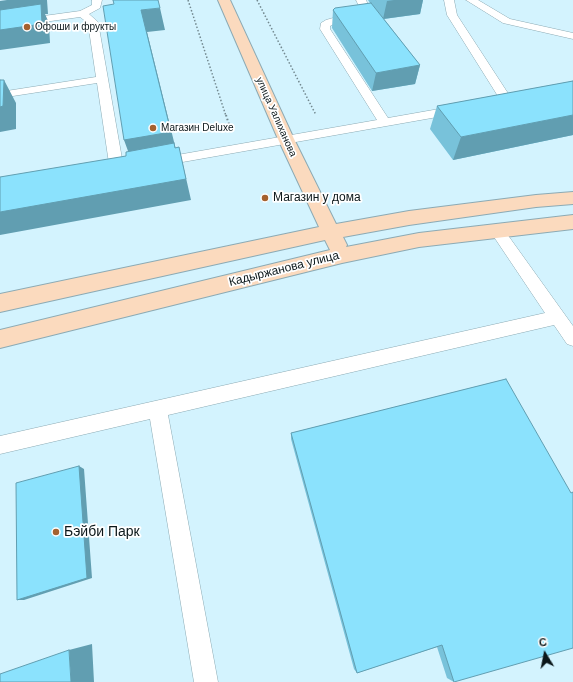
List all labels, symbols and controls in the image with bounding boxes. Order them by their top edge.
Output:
place label: Офоши и фрукты [35,21,116,33]
marker: Офоши и фрукты [22,22,32,32]
street label: улица Уалиханова [253,75,299,159]
place label: Магазин Deluxe [161,122,233,134]
marker: Магазин Deluxe [148,123,158,133]
place label: Магазин у дома [273,191,361,205]
marker: Магазин у дома [260,193,270,203]
street label: Кадыржанова улица [227,248,341,290]
place label: Бэйби Парк [64,524,140,540]
marker: Бэйби Парк [51,527,61,537]
north arrow [525,634,565,674]
text: С [538,636,548,649]

